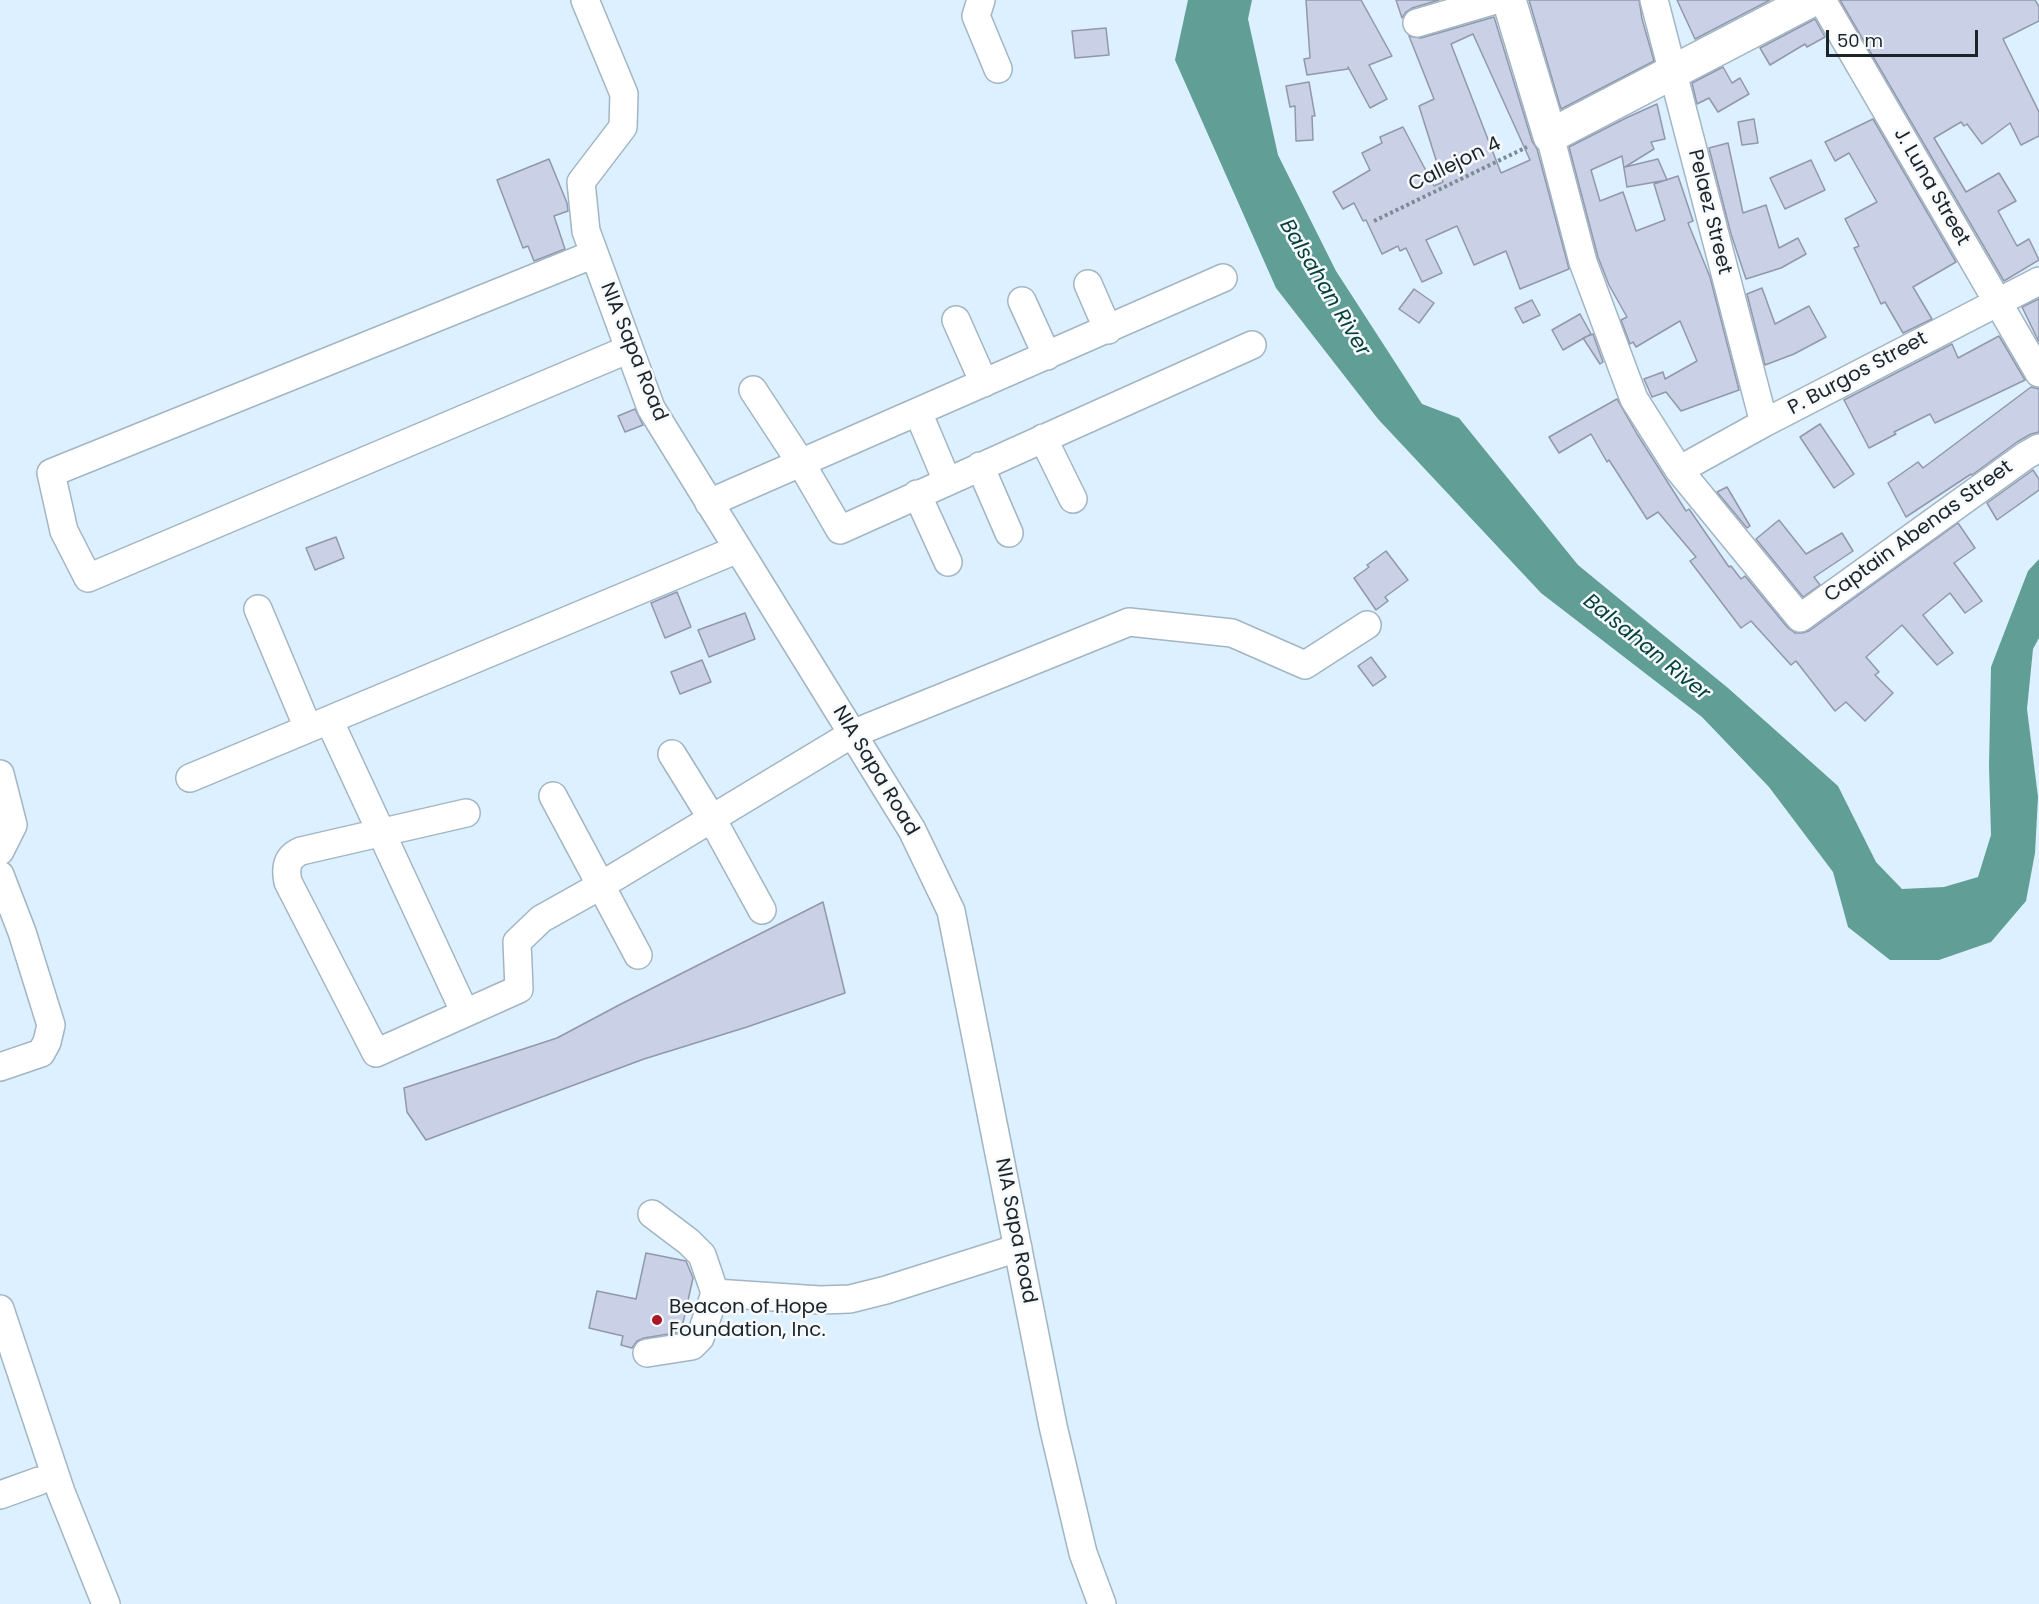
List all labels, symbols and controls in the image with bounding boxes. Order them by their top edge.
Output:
scale bar [1829,18,1980,56]
text: 50 m [1837,28,1883,53]
street label: J. Luna Street [1888,124,1974,250]
street label: Callejon 4 [1405,132,1505,198]
street label: Pelaez Street [1682,147,1736,277]
water label: Balsahan River [1273,215,1375,361]
street label: NIA Sapa Road [594,279,672,425]
street label: P. Burgos Street [1784,327,1932,421]
street label: Captain Abenas Street [1820,456,2018,608]
water label: Balsahan River [1578,589,1714,707]
street label: NIA Sapa Road [827,702,923,840]
street label: NIA Sapa Road [989,1156,1041,1306]
place label: Beacon of Hope Foundation, Inc. [669,1296,828,1343]
marker: Beacon of Hope Foundation, Inc. [650,1313,664,1327]

